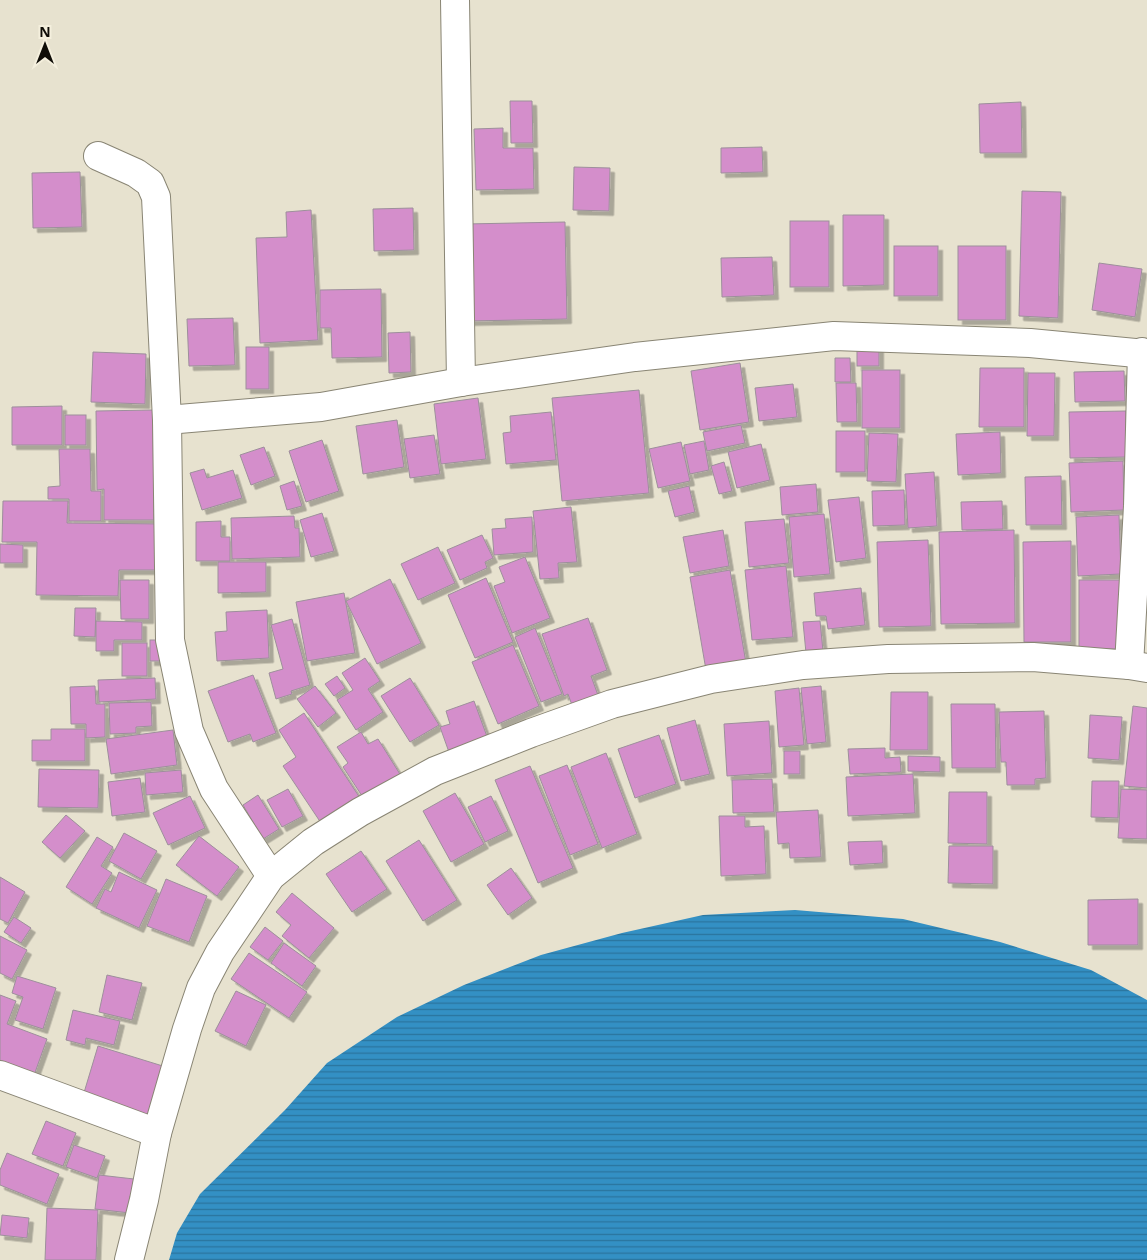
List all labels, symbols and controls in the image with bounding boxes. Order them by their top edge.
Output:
north arrow [20,20,70,70]
text: N [39,22,51,41]

